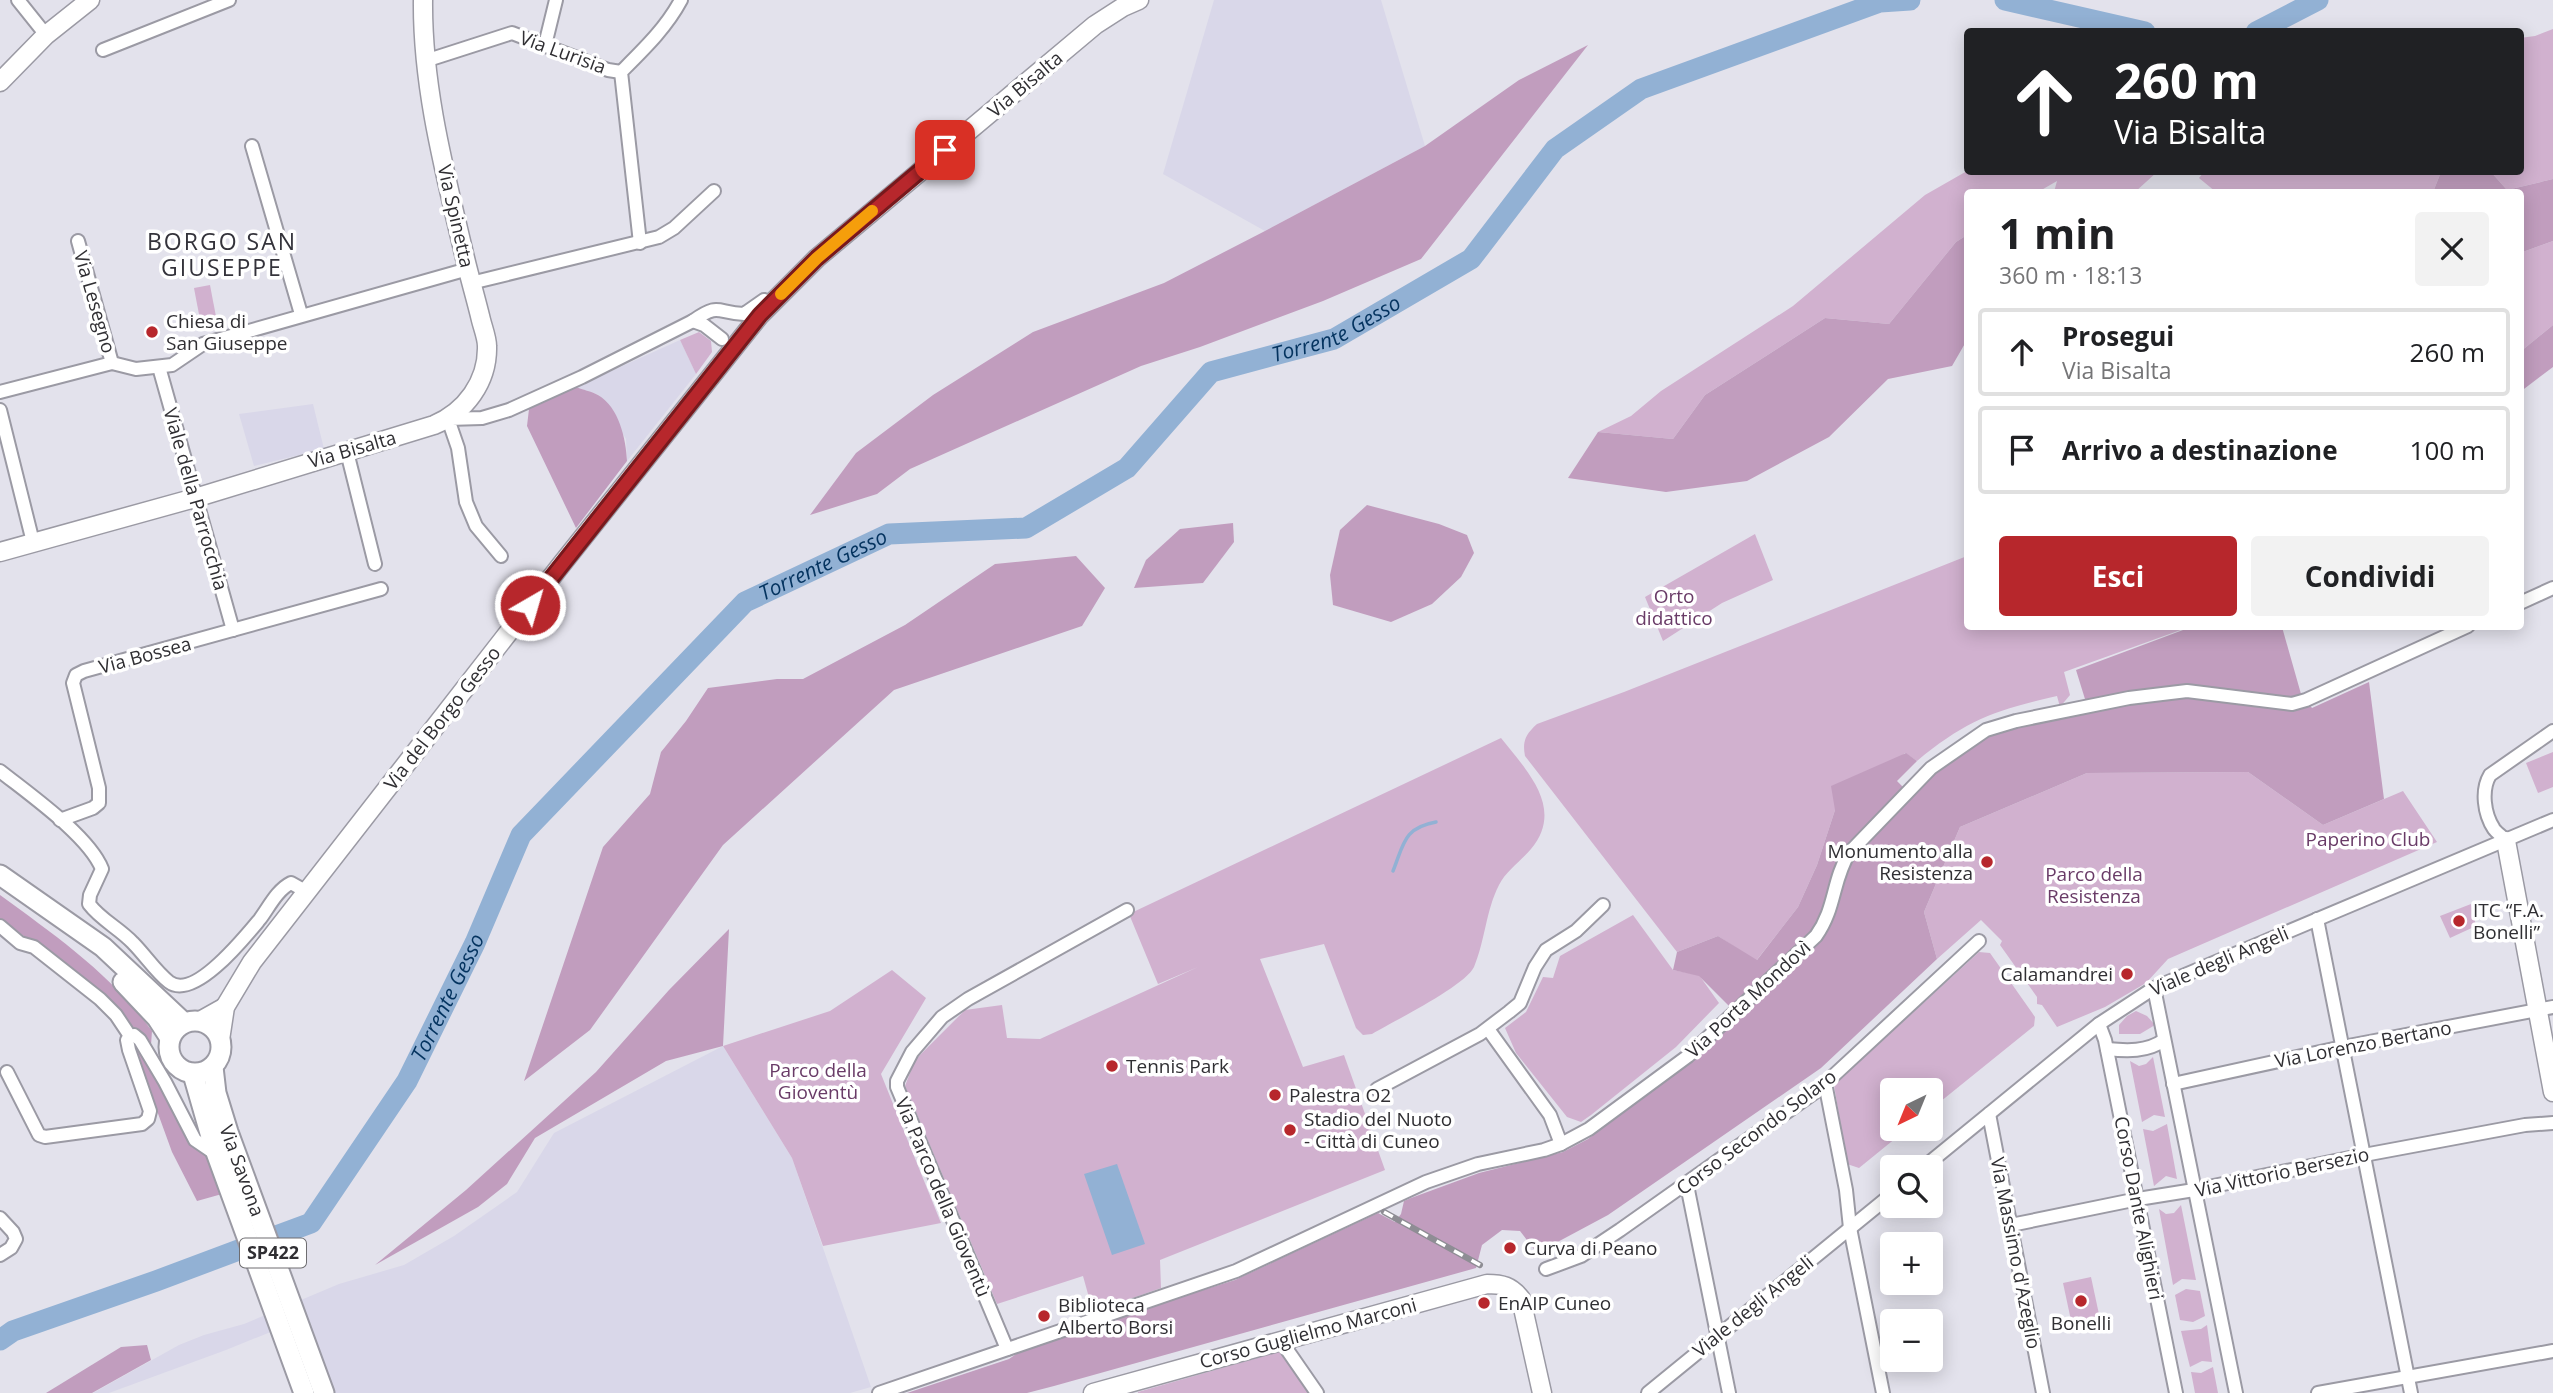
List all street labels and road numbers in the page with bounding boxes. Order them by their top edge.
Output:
street label: Via Lurisia [516,24,610,80]
street label: Via Bisalta [982,45,1068,123]
street label: Via Spinetta [432,162,480,270]
street label: Via Lesegno [68,248,122,356]
street label: Viale della Parrocchia [158,405,234,593]
street label: Via Bisalta [305,424,399,474]
street label: Via Bossea [96,630,194,680]
street label: Via del Borgo Gesso [378,641,506,795]
street label: Viale degli Angeli [2146,920,2292,1002]
street label: Via Porta Mondovì [1680,934,1816,1064]
street label: Via Lorenzo Bertano [2272,1014,2454,1074]
street label: Corso Secondo Solaro [1671,1063,1841,1201]
street label: Via Parco della Gioventù [889,1093,997,1301]
street label: Corso Dante Alighieri [2108,1114,2170,1302]
street label: Via Savona [214,1122,271,1220]
street label: Via Vittorio Bersezio [2193,1141,2371,1203]
street label: Via Massimo d'Azeglio [1985,1155,2047,1351]
road number: SP422 [240,1238,306,1268]
street label: Viale degli Angeli [1687,1249,1819,1363]
street label: Corso Guglielmo Marconi [1197,1291,1419,1375]

